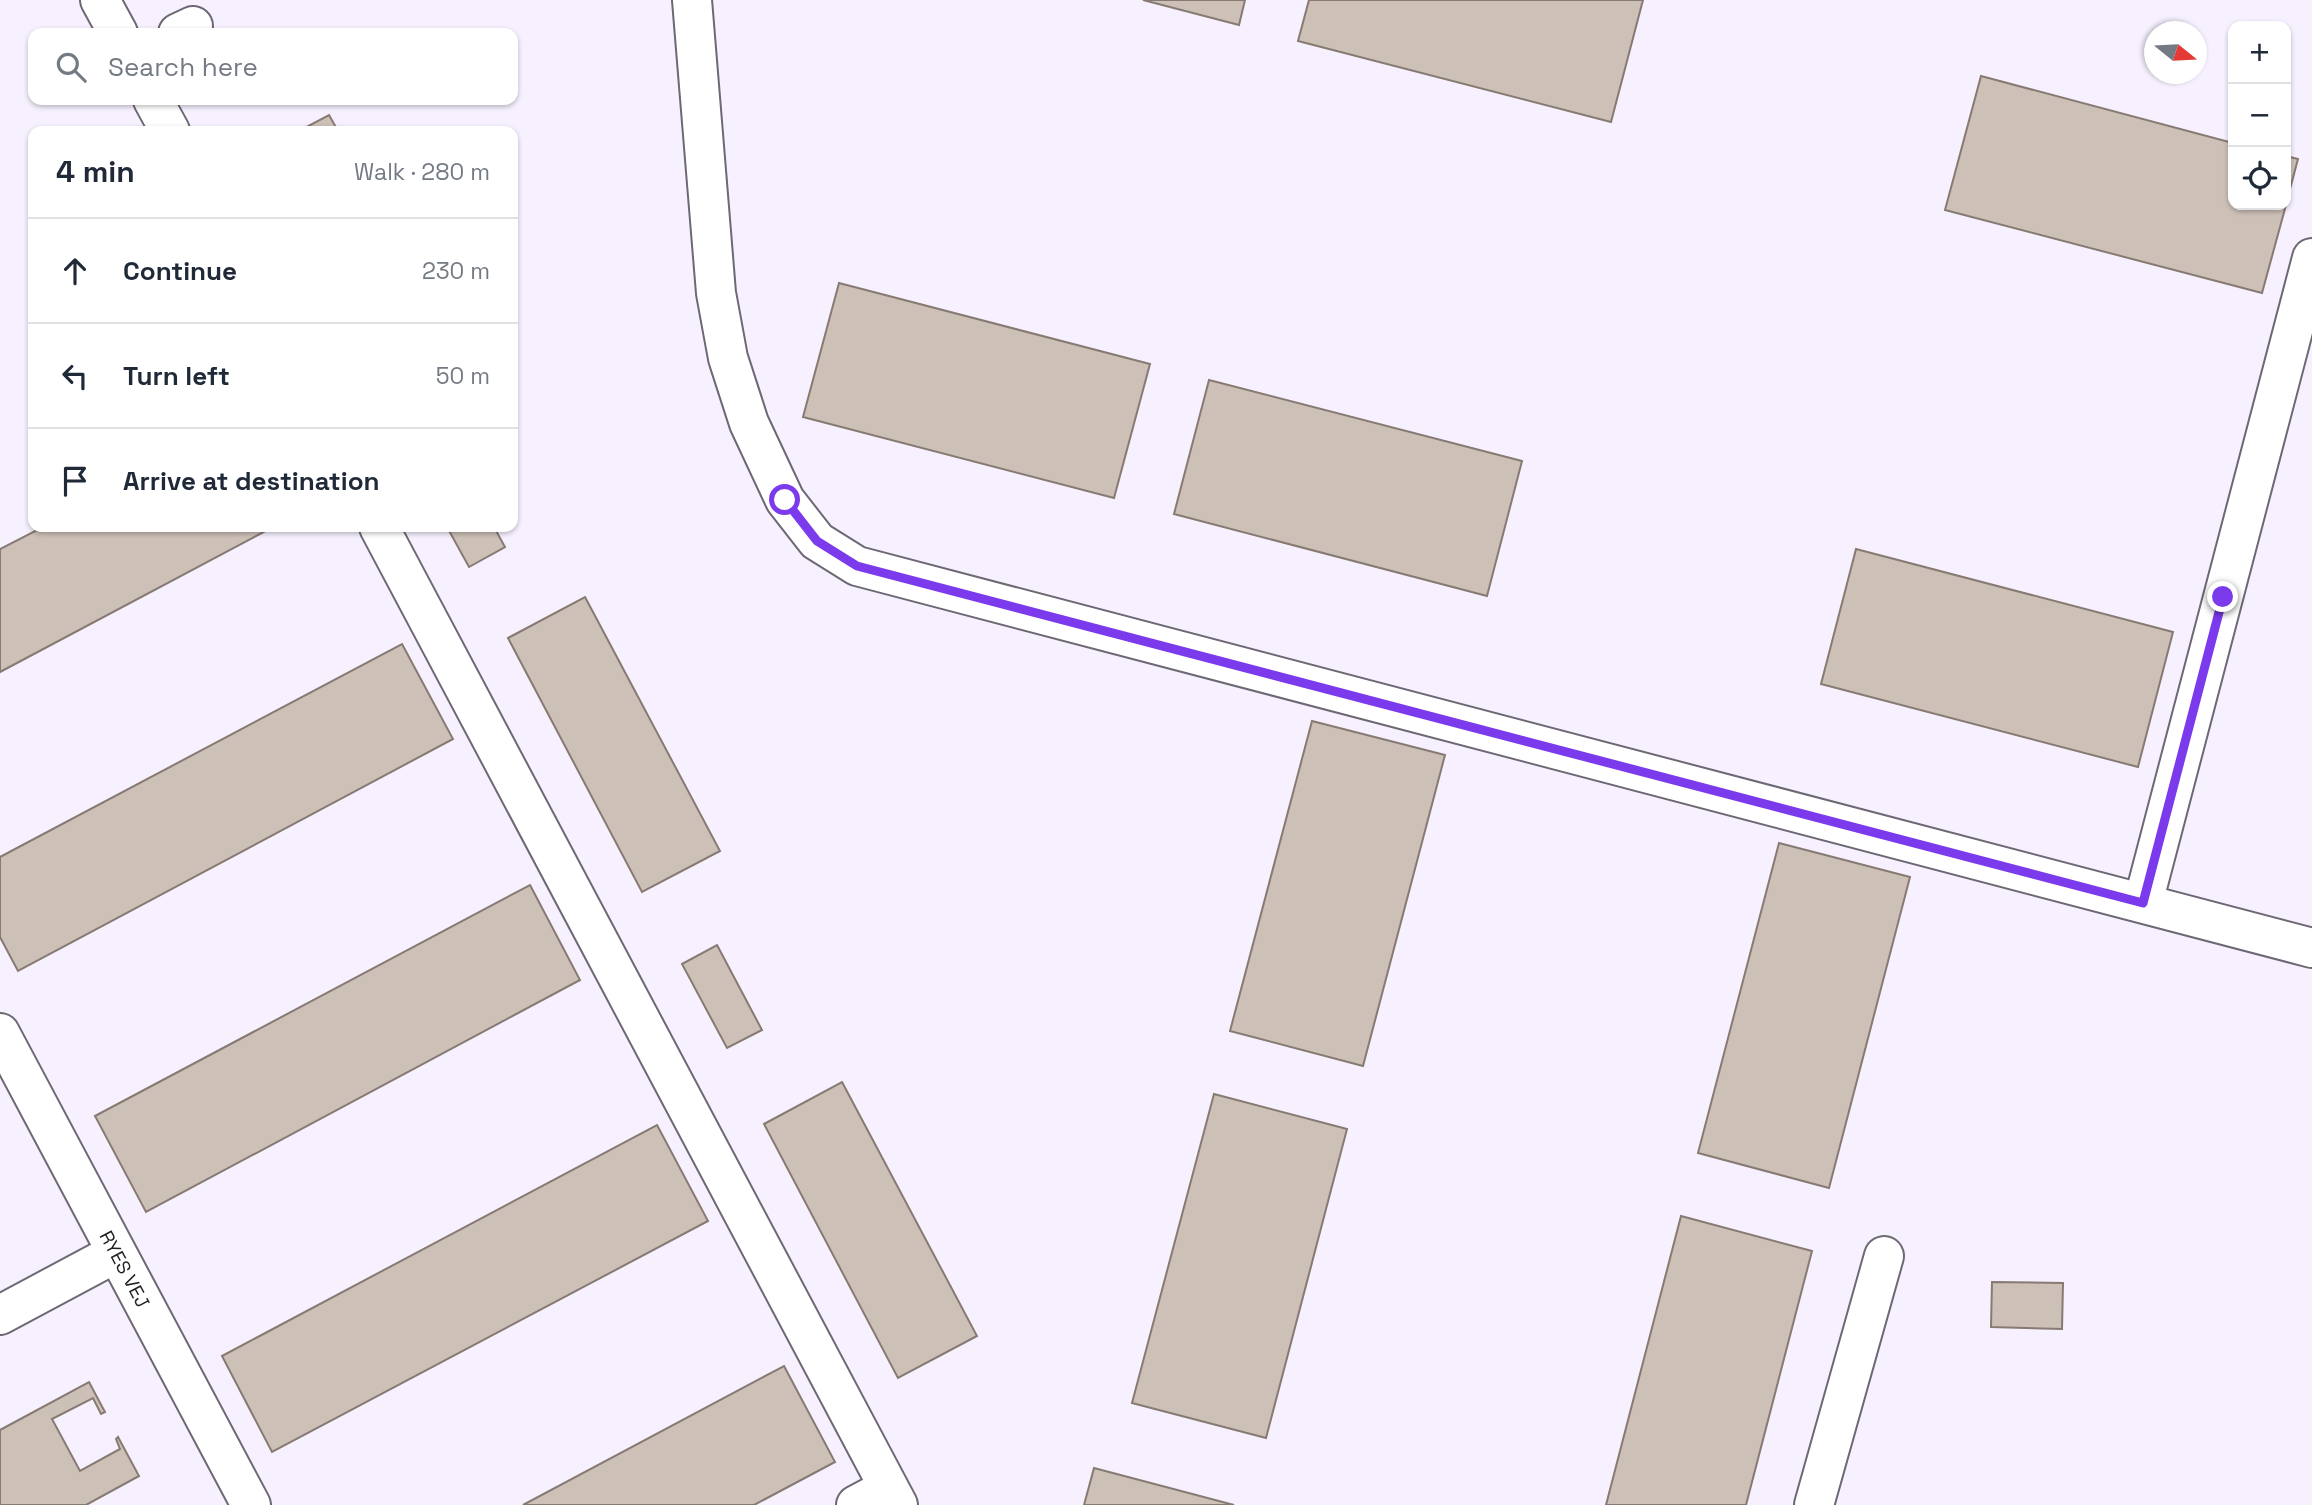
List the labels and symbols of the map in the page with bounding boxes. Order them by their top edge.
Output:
north arrow [2144,21,2207,84]
route start [769,484,800,515]
route end [2207,581,2238,612]
street label: RYES VEJ [94,1226,155,1312]

